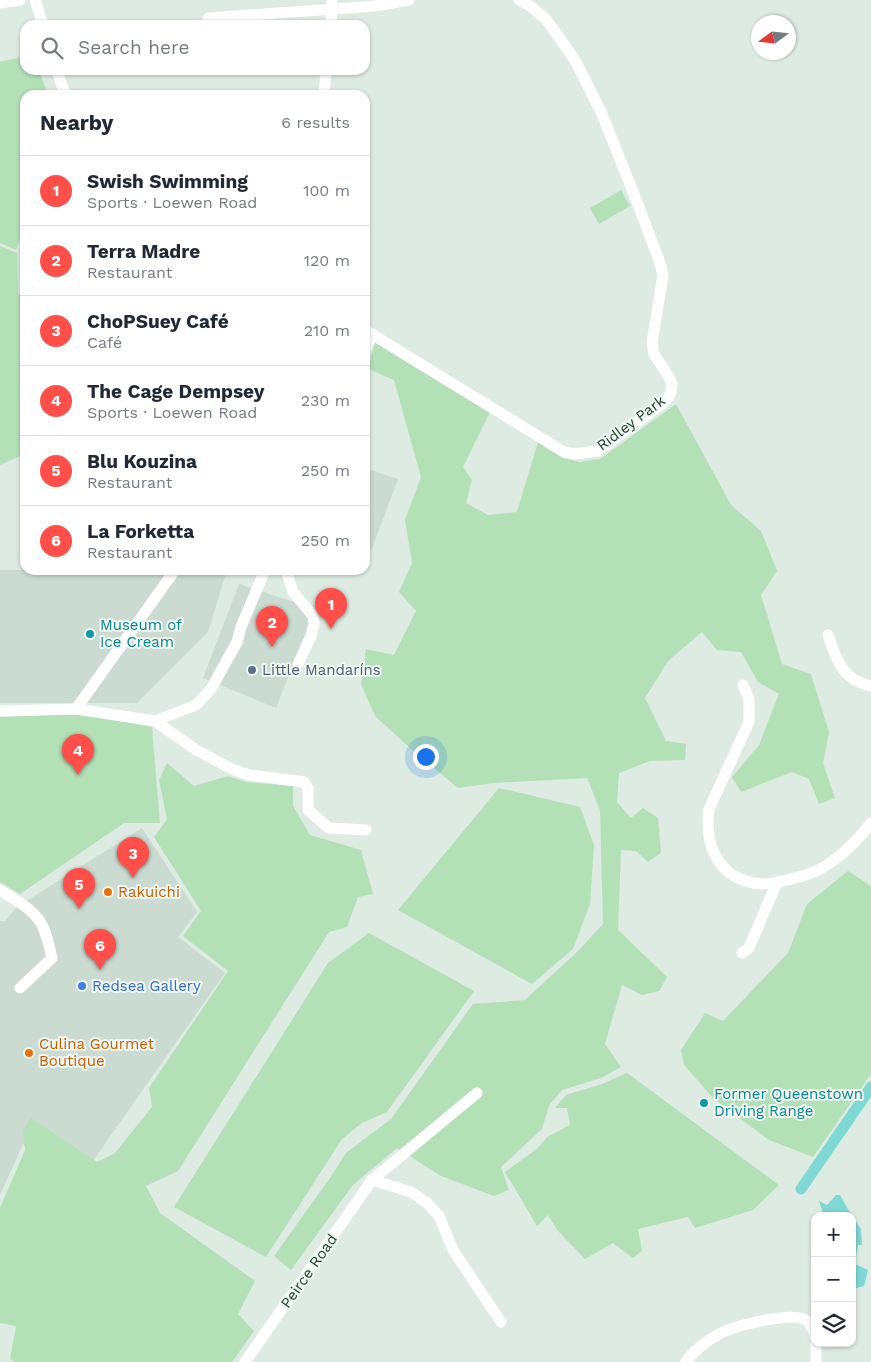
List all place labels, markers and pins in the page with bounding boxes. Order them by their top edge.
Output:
pin: 1 [315,588,347,629]
pin: 2 [256,606,288,647]
place label: Museum of Ice Cream [100,616,182,651]
marker: Museum of Ice Cream [84,628,96,640]
place label: Little Mandaríns [262,661,381,679]
marker: Little Mandaríns [246,664,258,676]
pin: 4 [62,734,94,775]
pin: 3 [117,837,149,878]
pin: 5 [63,868,95,909]
place label: Rakuichi [118,883,180,901]
marker: Rakuichi [102,886,114,898]
pin: 6 [84,929,116,970]
place label: Redsea Gallery [92,977,201,995]
marker: Redsea Gallery [76,980,88,992]
place label: Culina Gourmet Boutique [39,1035,155,1070]
marker: Culina Gourmet Boutique [23,1047,35,1059]
place label: Former Queenstown Driving Range [714,1085,863,1120]
marker: Former Queenstown Driving Range [698,1097,710,1109]

